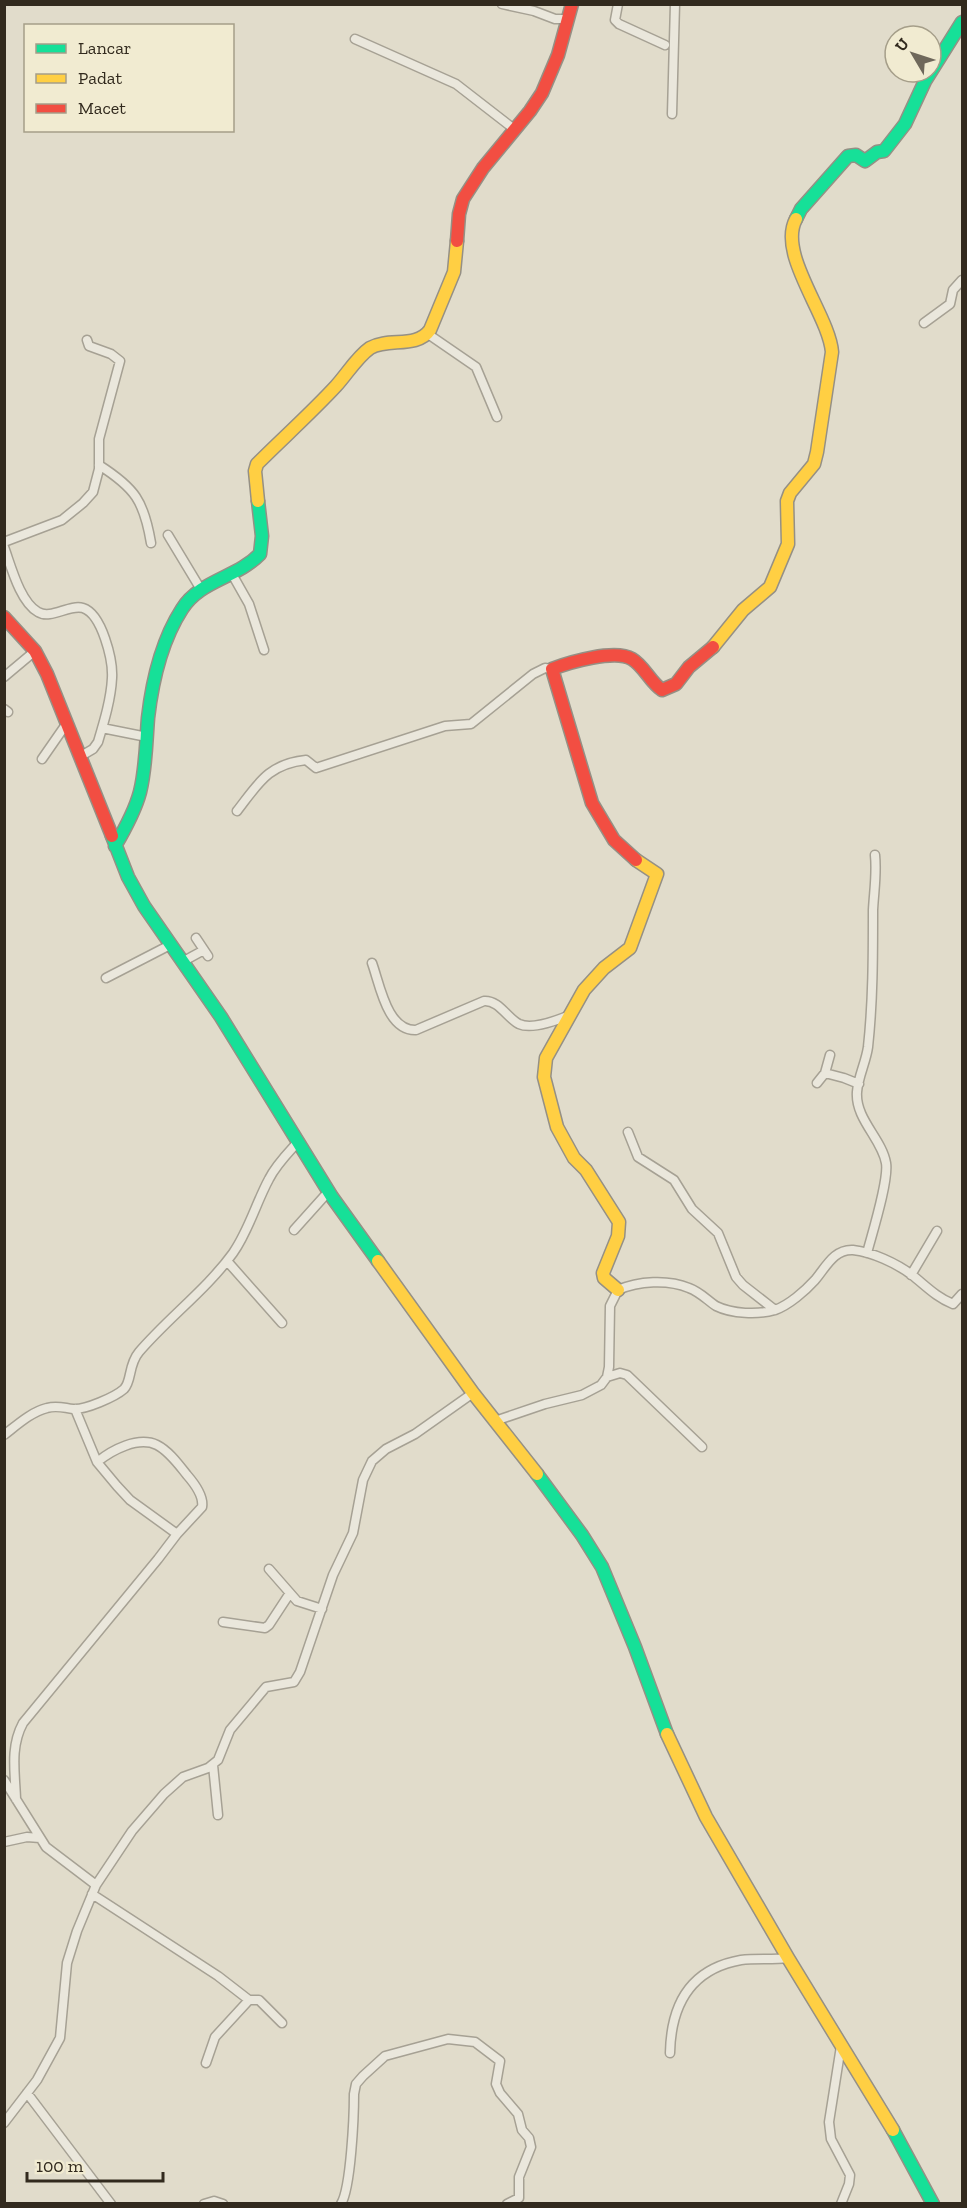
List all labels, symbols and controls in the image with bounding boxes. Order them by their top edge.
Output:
legend [24,24,234,132]
north arrow [883,24,943,84]
text: U [891,34,913,55]
text: Lancar [78,37,131,59]
text: Padat [78,67,122,89]
text: Macet [78,97,126,119]
scale bar [27,2145,164,2183]
text: 100 m [36,2155,84,2177]

